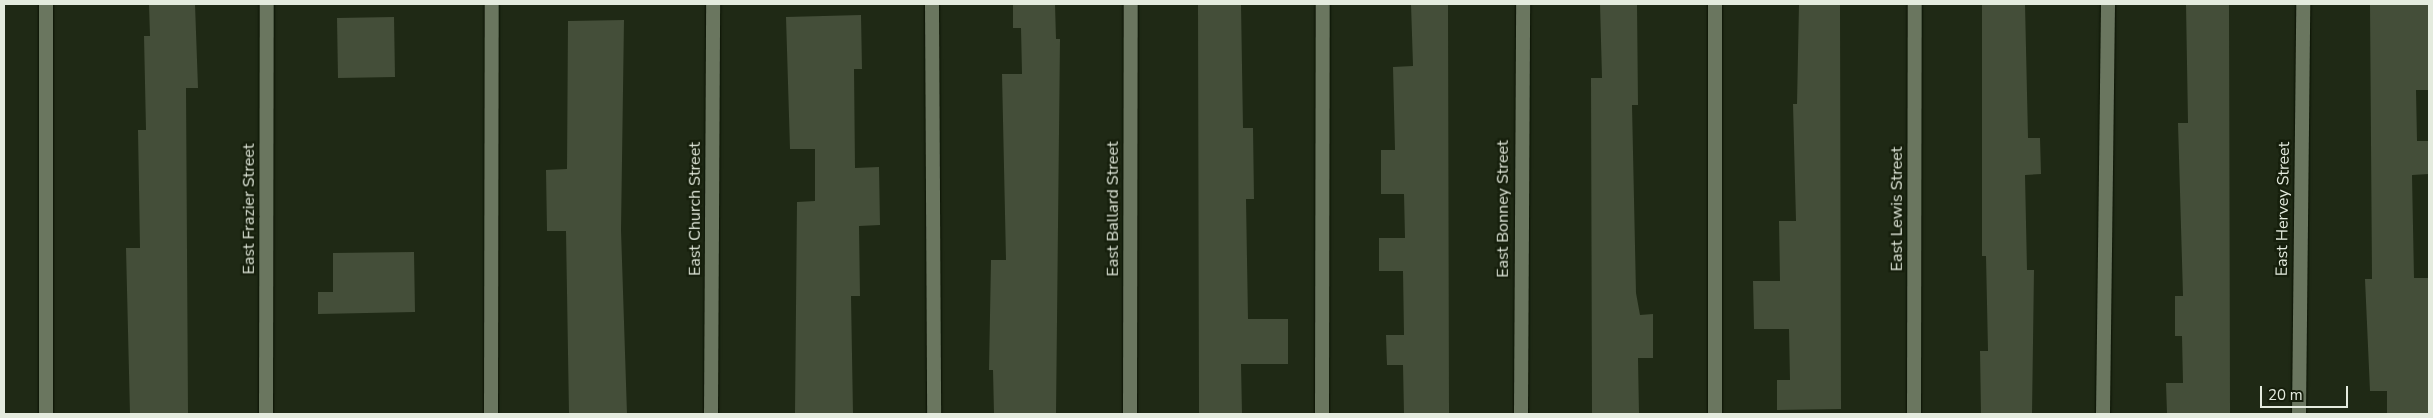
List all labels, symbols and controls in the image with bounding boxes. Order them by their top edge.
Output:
street label: East Bonney Street [1493,140,1513,278]
street label: East Church Street [685,142,705,276]
street label: East Ballard Street [1103,142,1123,276]
street label: East Hervey Street [2272,142,2294,276]
street label: East Frazier Street [239,144,259,274]
street label: East Lewis Street [1887,147,1907,271]
scale bar [2263,376,2350,408]
text: 20 m [2268,385,2303,405]

